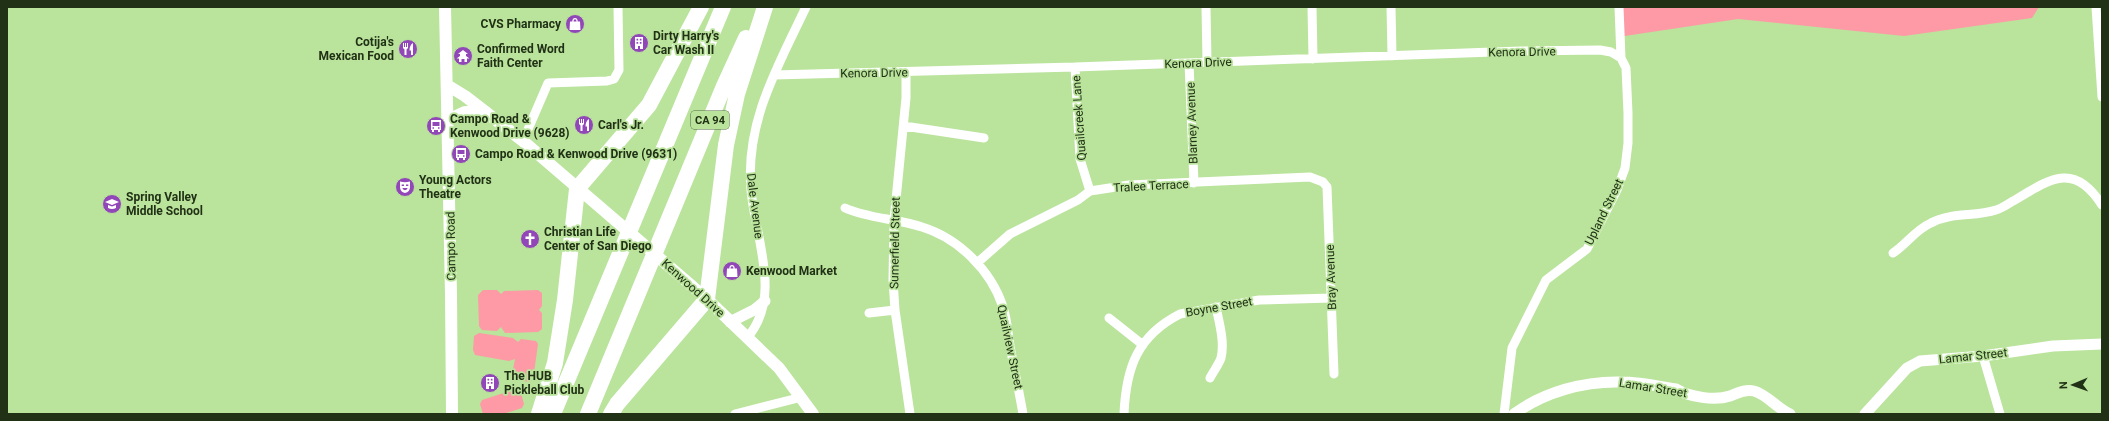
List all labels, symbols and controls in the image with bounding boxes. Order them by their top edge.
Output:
shop icon: CVS Pharmacy [564,13,586,35]
place label: CVS Pharmacy [481,17,562,31]
place label: Dirty Harry's Car Wash II [653,29,719,57]
building icon: Dirty Harry's Car Wash II [628,32,650,54]
place label: Cotija's Mexican Food [319,35,394,63]
restaurant icon: Cotija's Mexican Food [397,38,419,60]
place label: Confirmed Word Faith Center [477,42,565,70]
street label: Kenora Drive [1488,44,1556,60]
temple icon: Confirmed Word Faith Center [452,45,474,67]
street label: Kenora Drive [1164,55,1232,71]
street label: Kenora Drive [840,65,908,81]
street label: Quailcreek Lane [1069,75,1089,161]
street label: Blarney Avenue [1184,82,1200,164]
road number: CA 94 [691,111,729,129]
place label: Campo Road & Kenwood Drive (9628) [450,112,570,140]
restaurant icon: Carl's Jr. [573,114,595,136]
bus stop icon: Campo Road & Kenwood Drive (9628) [425,115,447,137]
place label: Carl's Jr. [598,118,644,132]
bus stop icon: Campo Road & Kenwood Drive (9631) [450,143,472,165]
place label: Campo Road & Kenwood Drive (9631) [475,147,677,161]
street label: Dale Avenue [744,172,766,240]
place label: Young Actors Theatre [419,173,492,201]
theatre icon: Young Actors Theatre [394,176,416,198]
street label: Tralee Terrace [1113,177,1189,195]
street label: Upland Street [1582,177,1626,247]
place label: Spring Valley Middle School [126,190,203,218]
school or university icon: Spring Valley Middle School [101,193,123,215]
street label: Sumerfield Street [887,197,903,289]
street label: Campo Road [443,211,459,281]
place label: Christian Life Center of San Diego [544,225,652,253]
church icon: Christian Life Center of San Diego [519,228,541,250]
street label: Bray Avenue [1323,244,1339,310]
street label: Kenwood Drive [659,256,727,320]
shop icon: Kenwood Market [721,260,743,282]
place label: Kenwood Market [746,264,837,278]
street label: Boyne Street [1185,294,1254,320]
street label: Quailview Street [994,303,1026,391]
street label: Lamar Street [1938,345,2008,367]
north arrow [2053,365,2093,405]
place label: The HUB Pickleball Club [504,369,584,397]
building icon: The HUB Pickleball Club [479,372,501,394]
street label: Lamar Street [1618,376,1688,400]
text: N [2057,381,2070,389]

